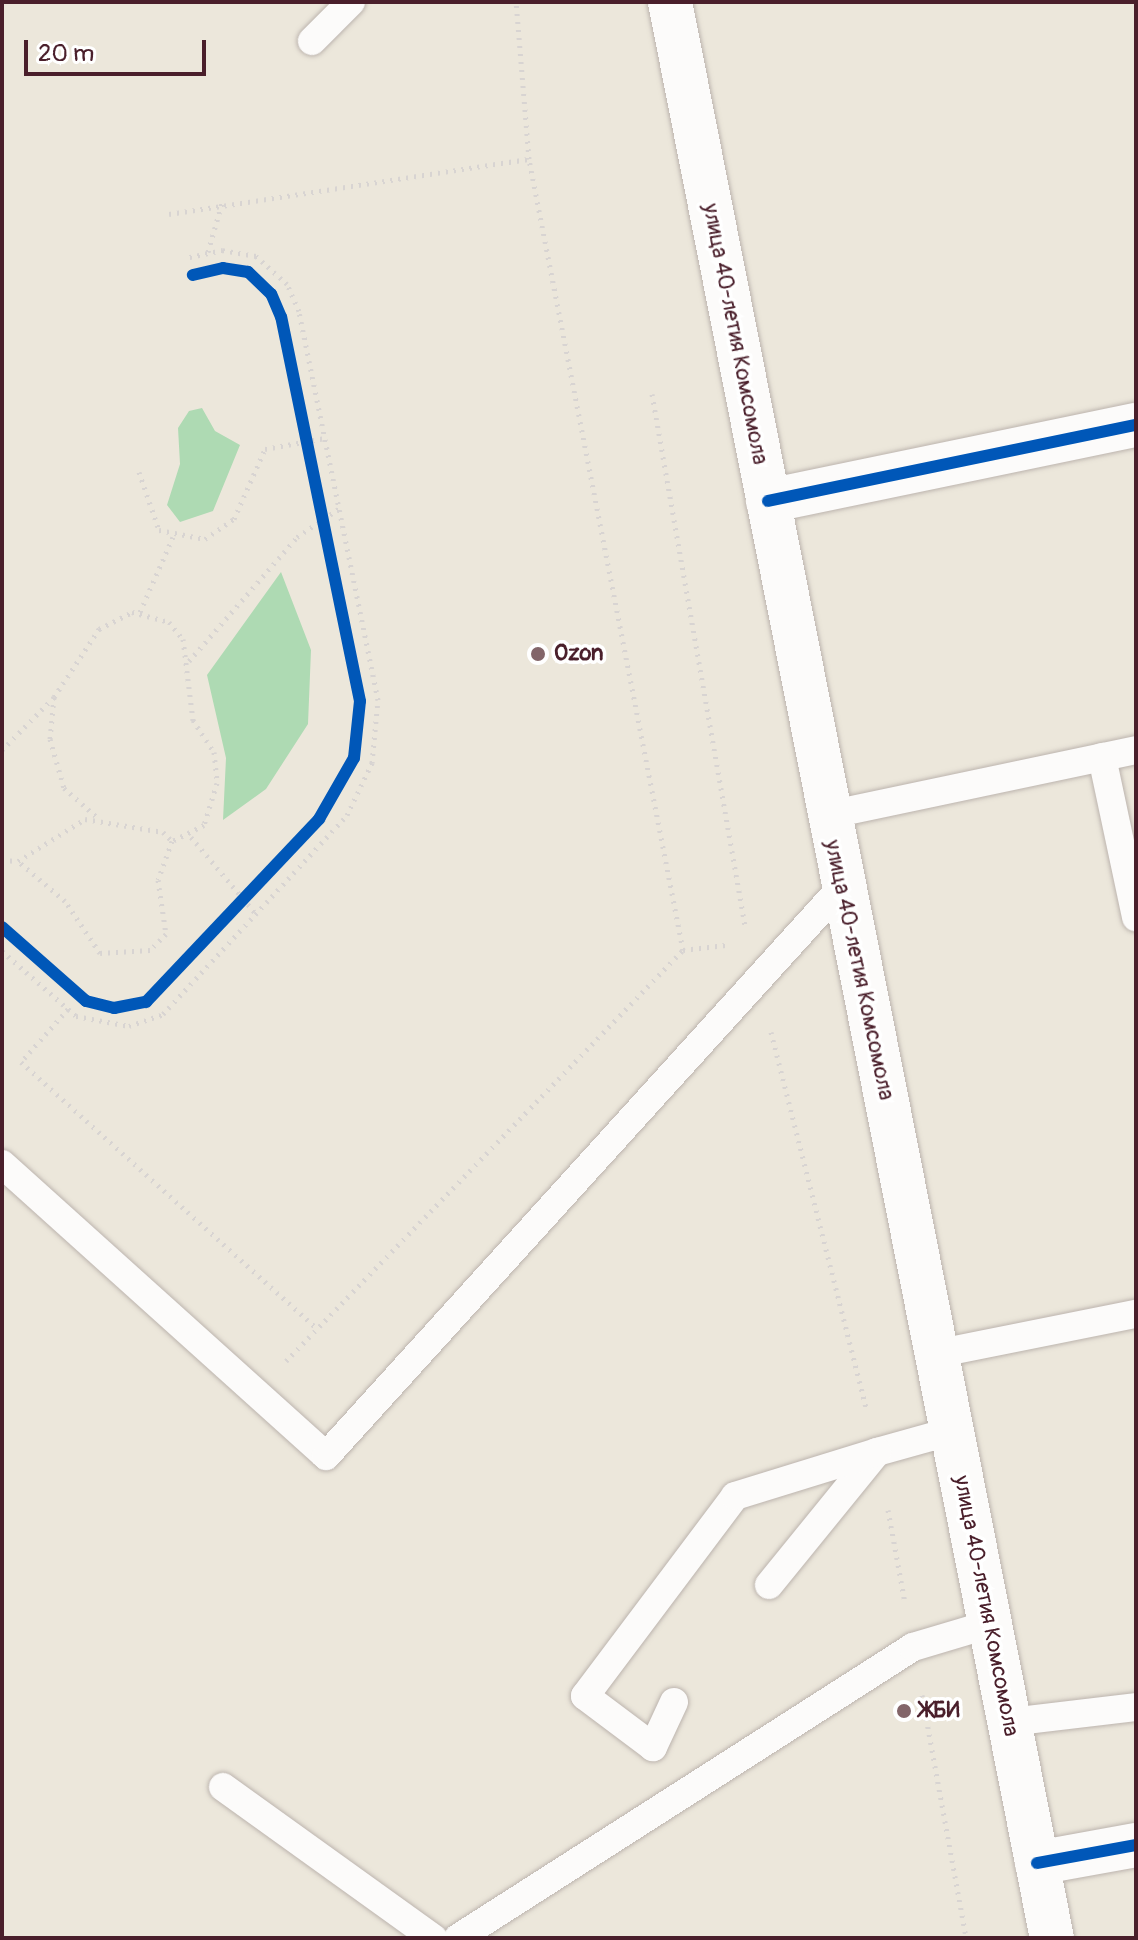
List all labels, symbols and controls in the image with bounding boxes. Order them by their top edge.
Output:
scale bar [28,24,210,74]
text: 20 m [38,39,94,68]
street label: улица 40-летия Комсомола [697,201,773,467]
place label: Ozon [554,641,603,667]
marker: Ozon [529,645,547,663]
street label: улица 40-летия Комсомола [819,838,899,1102]
street label: улица 40-летия Комсомола [948,1473,1024,1739]
place label: ЖБИ [920,1698,960,1724]
marker: ЖБИ [895,1702,913,1720]

